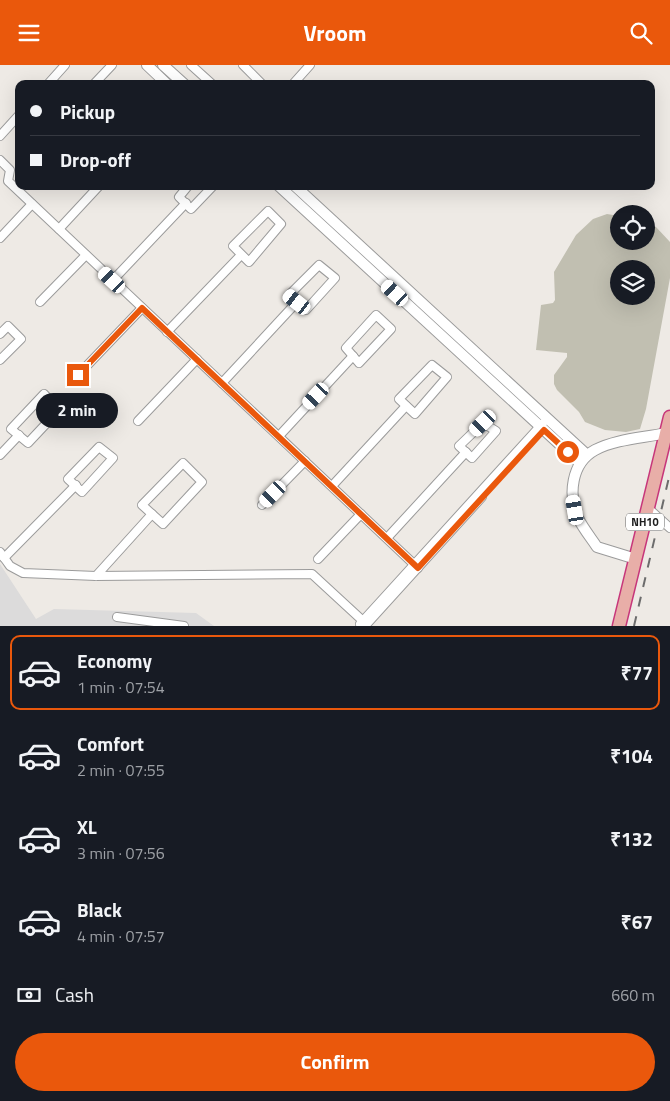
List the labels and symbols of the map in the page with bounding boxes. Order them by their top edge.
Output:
car [95,264,128,296]
car [378,277,411,309]
car [280,287,313,317]
route end [67,364,89,386]
car [300,380,331,412]
callout: 2 min [37,393,119,427]
car [467,407,498,439]
route start [557,441,579,463]
car [257,478,288,510]
car [565,494,584,526]
road number: NH10 [626,513,664,531]

